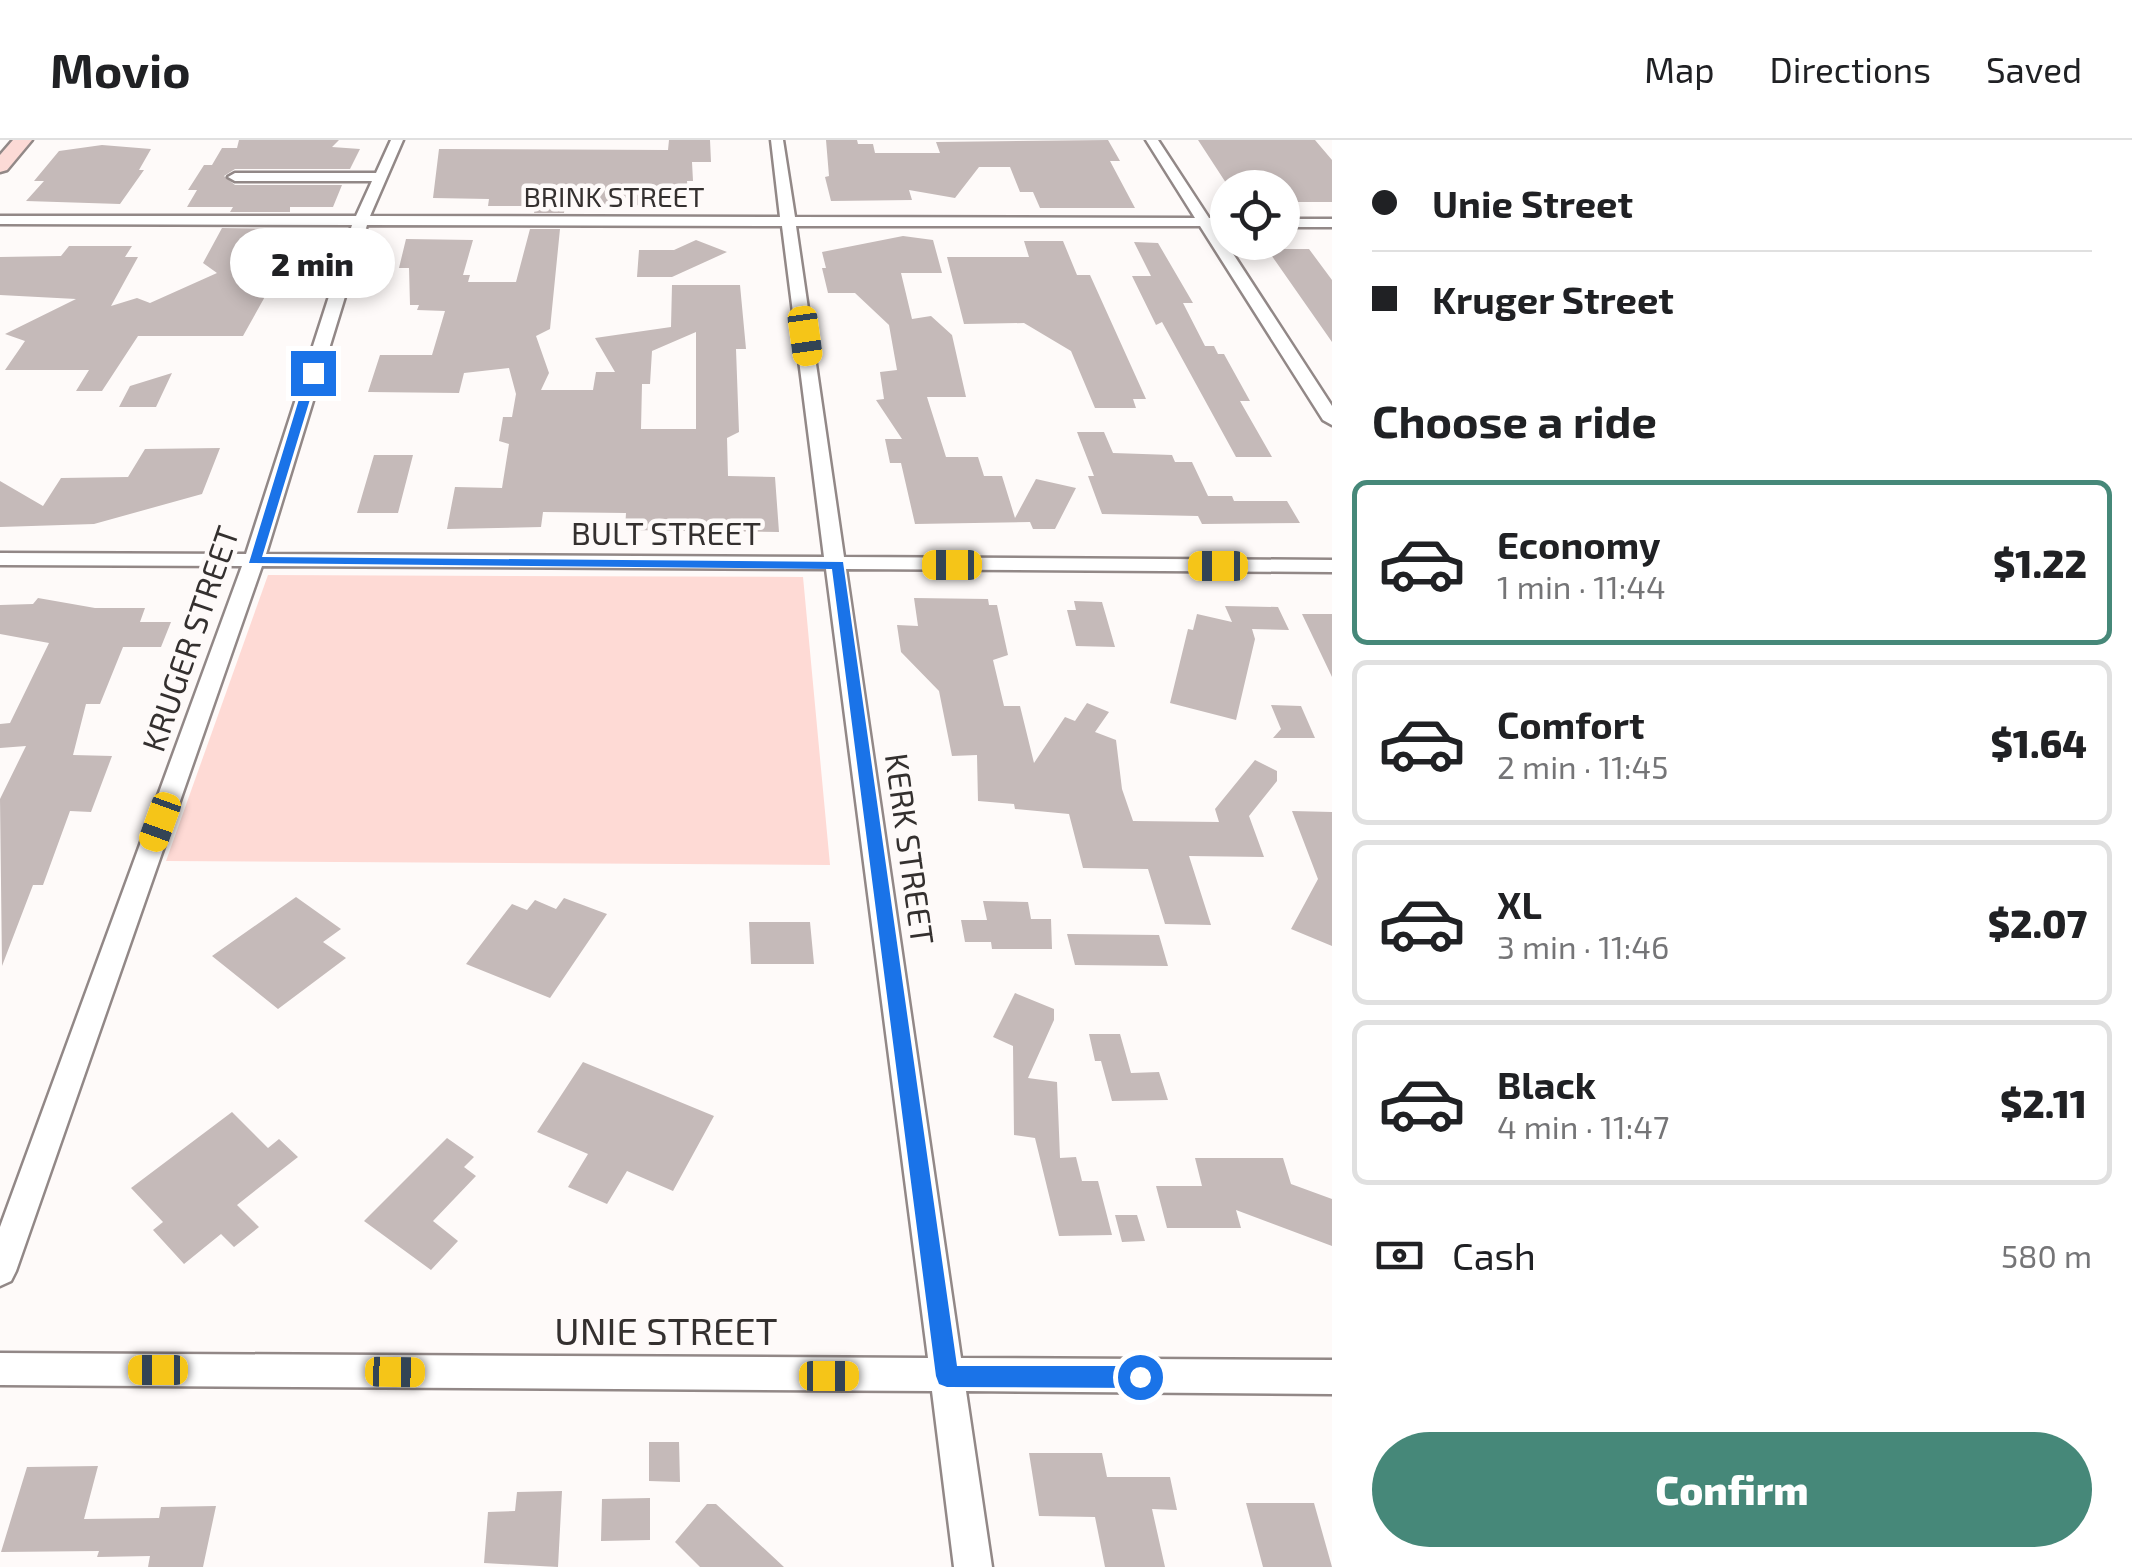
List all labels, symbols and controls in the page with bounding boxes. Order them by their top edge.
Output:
text: Movio [50,40,191,98]
text: Map [1644,48,1715,90]
text: Directions [1770,48,1931,90]
text: Saved [1986,48,2082,90]
map controls [1210,170,1300,260]
button: locate [1210,170,1300,260]
street label: BRINK STREET [523,179,705,213]
text: Unie Street [1432,180,1633,226]
callout: 2 min [230,228,396,298]
text: 2 min [271,244,354,282]
text: Kruger Street [1432,276,1674,322]
car [786,304,824,368]
route end [291,351,336,396]
text: Choose a ride [1372,393,1657,447]
street label: BULT STREET [571,513,761,551]
icon: car [1377,518,1467,608]
street label: KRUGER STREET [133,521,245,756]
text: Economy [1497,521,1661,567]
text: $1.22 [1993,540,2087,586]
car [922,550,982,580]
car [1188,551,1248,581]
text: 1 min · 11:44 [1497,567,1666,605]
icon: car [1377,698,1467,788]
text: Comfort [1497,701,1645,747]
text: $1.64 [1990,720,2087,766]
text: 2 min · 11:45 [1497,747,1668,785]
street label: KERK STREET [879,751,943,947]
car [136,789,184,855]
icon: car [1377,878,1467,968]
text: XL [1497,881,1542,927]
text: $2.07 [1988,900,2087,946]
text: 3 min · 11:46 [1497,927,1669,965]
icon: car [1377,1058,1467,1148]
text: Black [1497,1061,1596,1107]
text: $2.11 [2000,1080,2087,1126]
text: 4 min · 11:47 [1497,1107,1669,1145]
icon: cash [1372,1228,1427,1283]
text: Cash [1452,1232,1536,1278]
text: 580 m [2001,1236,2092,1274]
street label: UNIE STREET [554,1307,778,1353]
car [128,1355,188,1385]
route start [1118,1355,1163,1400]
car [365,1356,425,1388]
car [799,1361,859,1391]
button: Confirm [1372,1432,2092,1547]

